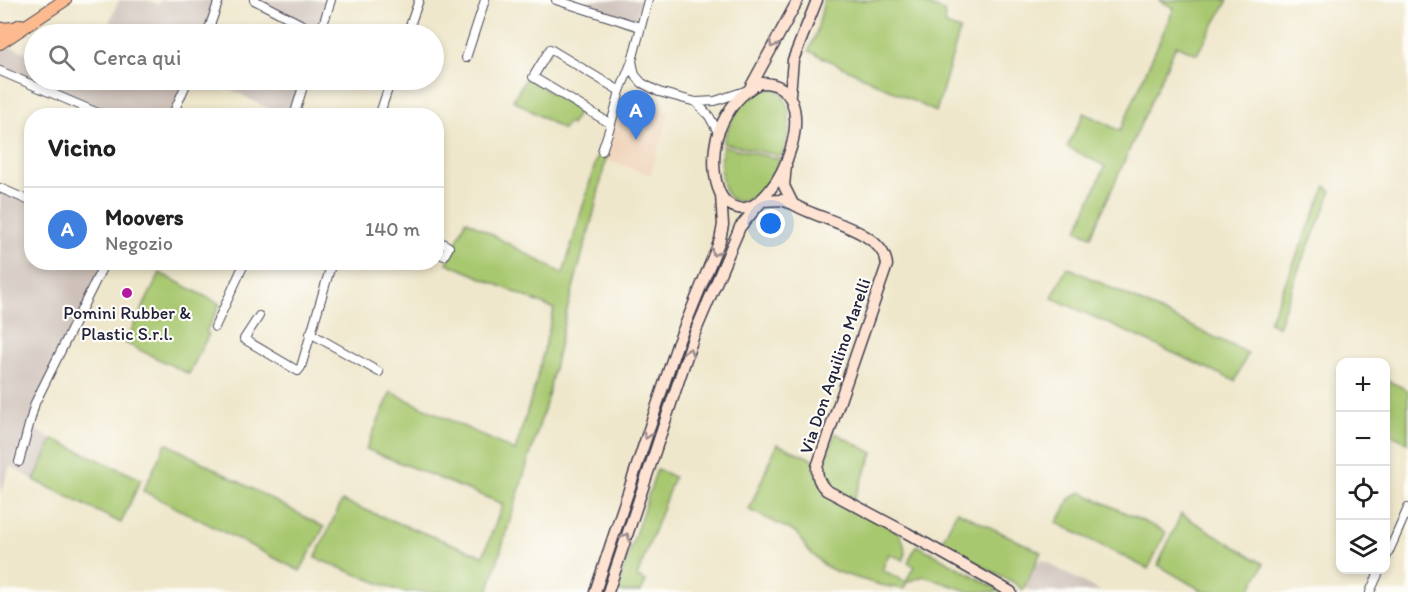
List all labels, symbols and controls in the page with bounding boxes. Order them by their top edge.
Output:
search box [24,24,444,90]
one-way arrow [769,38,781,48]
icon: search [45,41,78,74]
text: Cerca qui [93,44,181,71]
pin: A [616,90,656,140]
text: Vicino [48,131,116,163]
text: Moovers [105,204,184,231]
your location [756,209,785,238]
text: A [61,217,74,241]
text: 140 m [365,217,420,241]
text: Negozio [105,231,173,255]
one-way arrow [710,246,722,257]
street label: Via Don Aquilino Marelli [795,275,875,457]
marker: Pomini Rubber & Plastic S.r.l. [120,286,134,300]
place label: Pomini Rubber & Plastic S.r.l. [63,302,191,345]
one-way arrow [681,347,694,358]
map controls [1336,358,1390,574]
button: + [1336,358,1390,412]
button: − [1336,412,1390,466]
one-way arrow [642,429,655,440]
button: locate [1336,466,1390,520]
button: layers [1336,520,1390,574]
one-way arrow [619,532,632,542]

